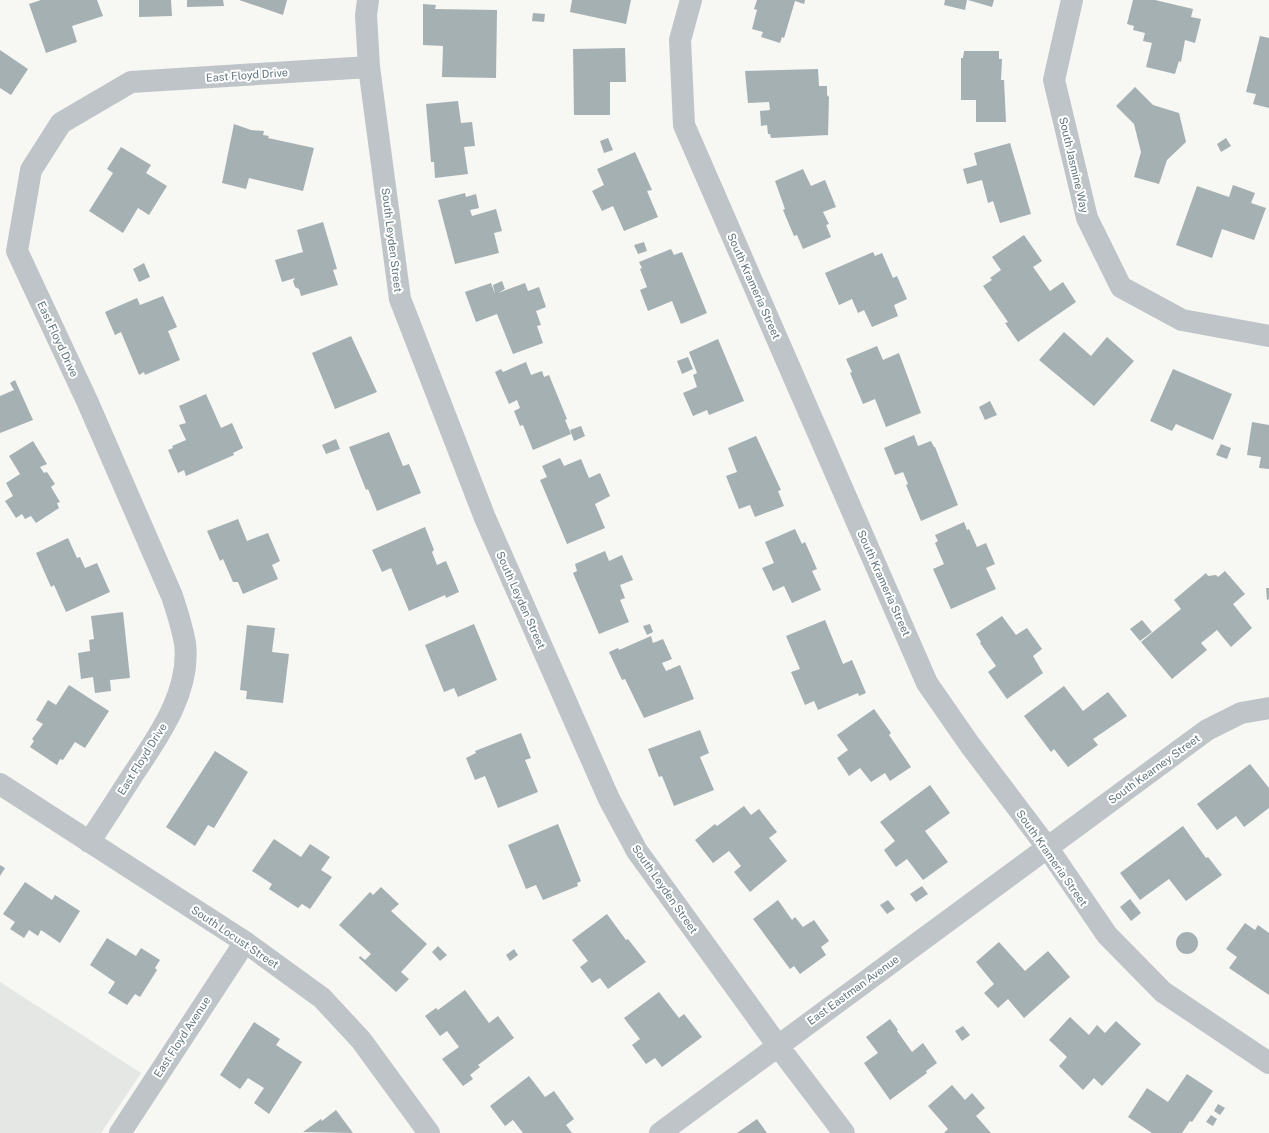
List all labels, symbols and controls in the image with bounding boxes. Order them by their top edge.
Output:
street label: East Floyd Drive [206,66,288,84]
street label: South Jasmine Way [1057,116,1091,214]
street label: South Leyden Street [380,187,404,293]
street label: South Krameria Street [725,231,783,341]
street label: East Floyd Drive [35,299,81,379]
street label: South Krameria Street [855,528,913,638]
street label: South Leyden Street [494,549,548,651]
street label: East Floyd Drive [115,721,169,797]
street label: South Kearney Street [1106,732,1202,806]
street label: South Krameria Street [1014,808,1090,908]
street label: South Leyden Street [630,842,700,936]
street label: South Locust Street [189,903,281,971]
street label: East Eastman Avenue [805,953,901,1027]
street label: East Floyd Avenue [151,994,213,1080]

